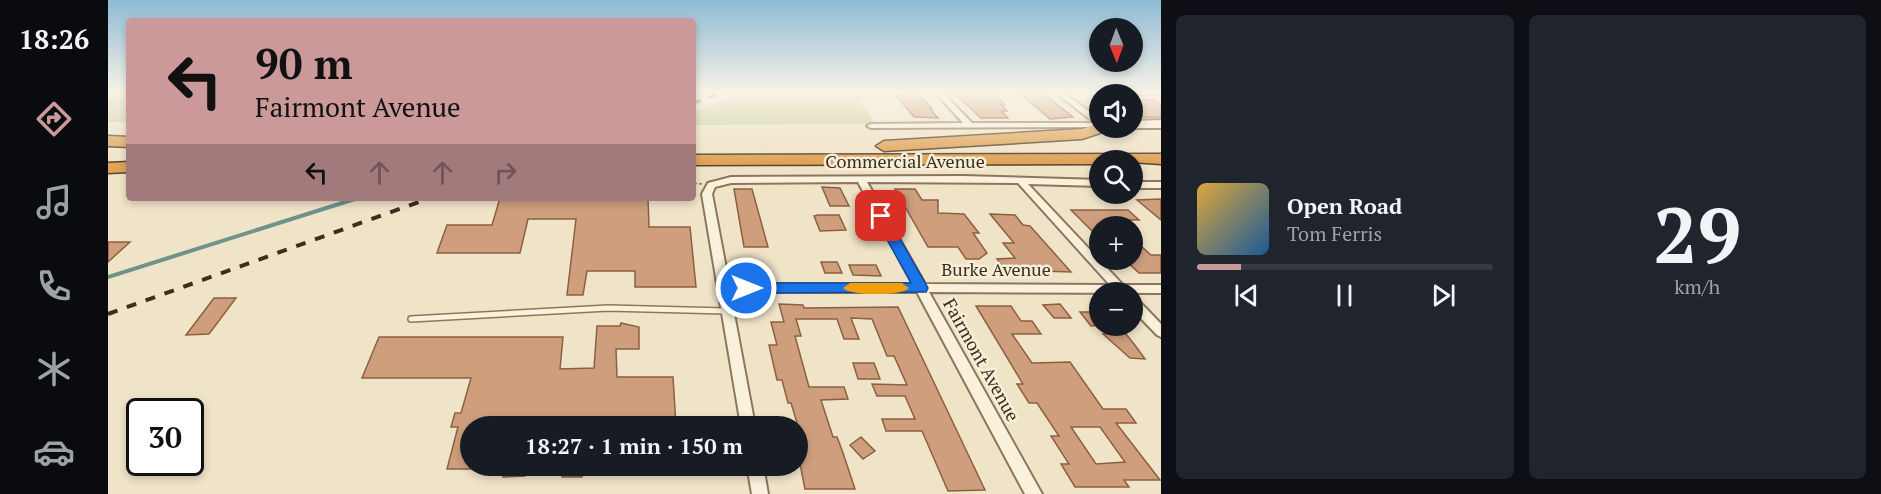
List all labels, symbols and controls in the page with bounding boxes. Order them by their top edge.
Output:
north arrow [1089,18,1143,72]
map controls [1089,18,1143,336]
text: 18:26 [19,21,89,57]
text: 90 m [255,35,353,91]
icon: left [156,42,234,120]
button: sound [1089,84,1143,138]
text: Fairmont Avenue [255,89,461,125]
icon: directions [33,98,75,140]
street label: Commercial Avenue [825,149,985,173]
button: search [1089,150,1143,204]
icon: left [300,156,333,189]
icon: ahead [363,156,396,189]
icon: ahead [426,156,459,189]
icon: right [489,156,522,189]
icon: music [33,181,75,223]
text: 29 [1653,182,1741,285]
pin [855,190,906,241]
text: Open Road [1287,191,1402,220]
icon: arrive [864,199,897,232]
button: + [1089,216,1143,270]
text: Tom Ferris [1287,220,1382,247]
position arrow [714,256,778,320]
street label: Burke Avenue [941,257,1051,281]
icon: phone [33,265,75,307]
text: km/h [1674,273,1720,300]
icon: previous [1230,279,1263,312]
icon: pause [1328,279,1361,312]
icon: next [1427,279,1460,312]
button: − [1089,282,1143,336]
street label: Fairmont Avenue [938,294,1026,425]
icon: climate [33,348,75,390]
speed limit sign: 30 [126,398,204,476]
icon: car [33,431,75,473]
text: 18:27 · 1 min · 150 m [525,431,743,460]

